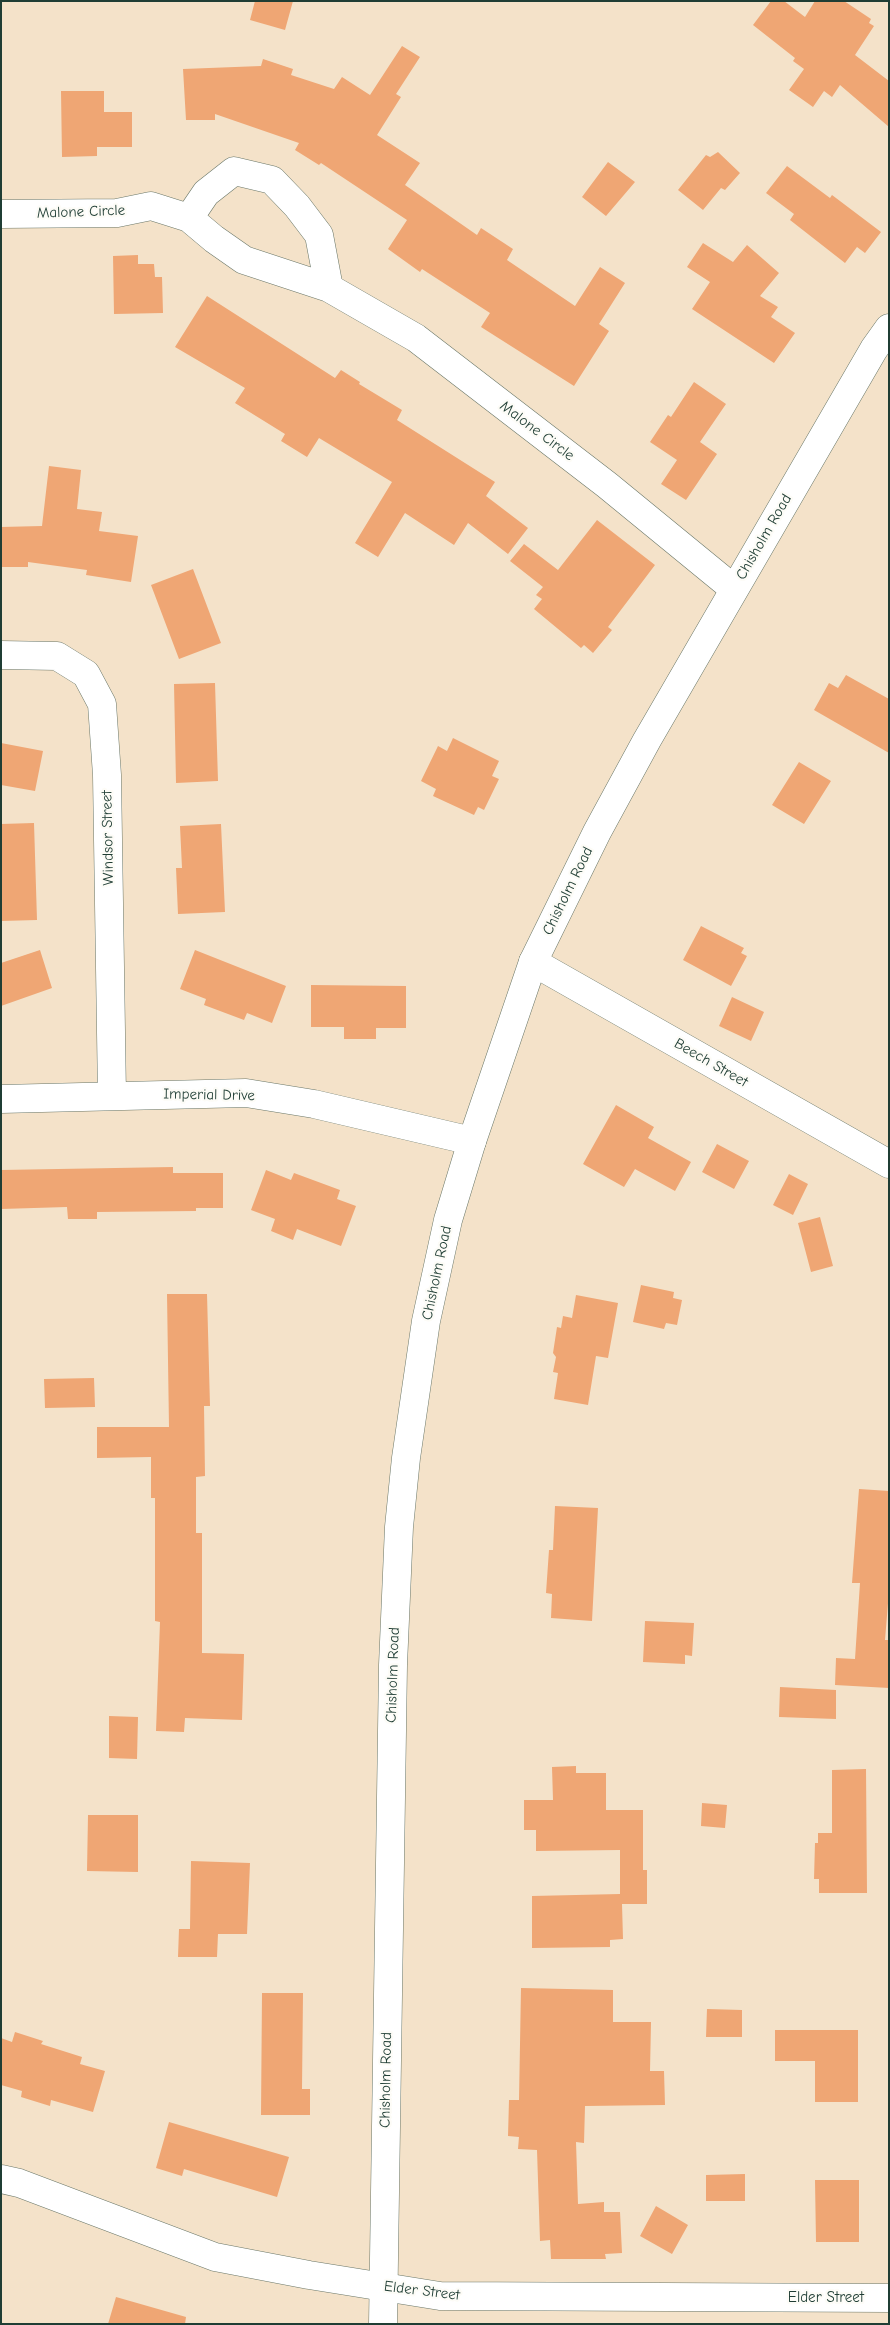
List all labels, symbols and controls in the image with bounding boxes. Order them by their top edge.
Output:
street label: Malone Circle [36,201,126,223]
street label: Malone Circle [496,397,578,465]
street label: Chisholm Road [732,491,796,583]
street label: Windsor Street [98,790,118,886]
street label: Chisholm Road [539,844,597,938]
street label: Beech Street [671,1035,751,1091]
street label: Imperial Drive [163,1085,255,1105]
street label: Chisholm Road [418,1224,456,1322]
street label: Chisholm Road [382,1627,404,1723]
street label: Chisholm Road [376,2032,396,2128]
street label: Elder Street [383,2277,461,2305]
street label: Elder Street [788,2289,864,2307]

